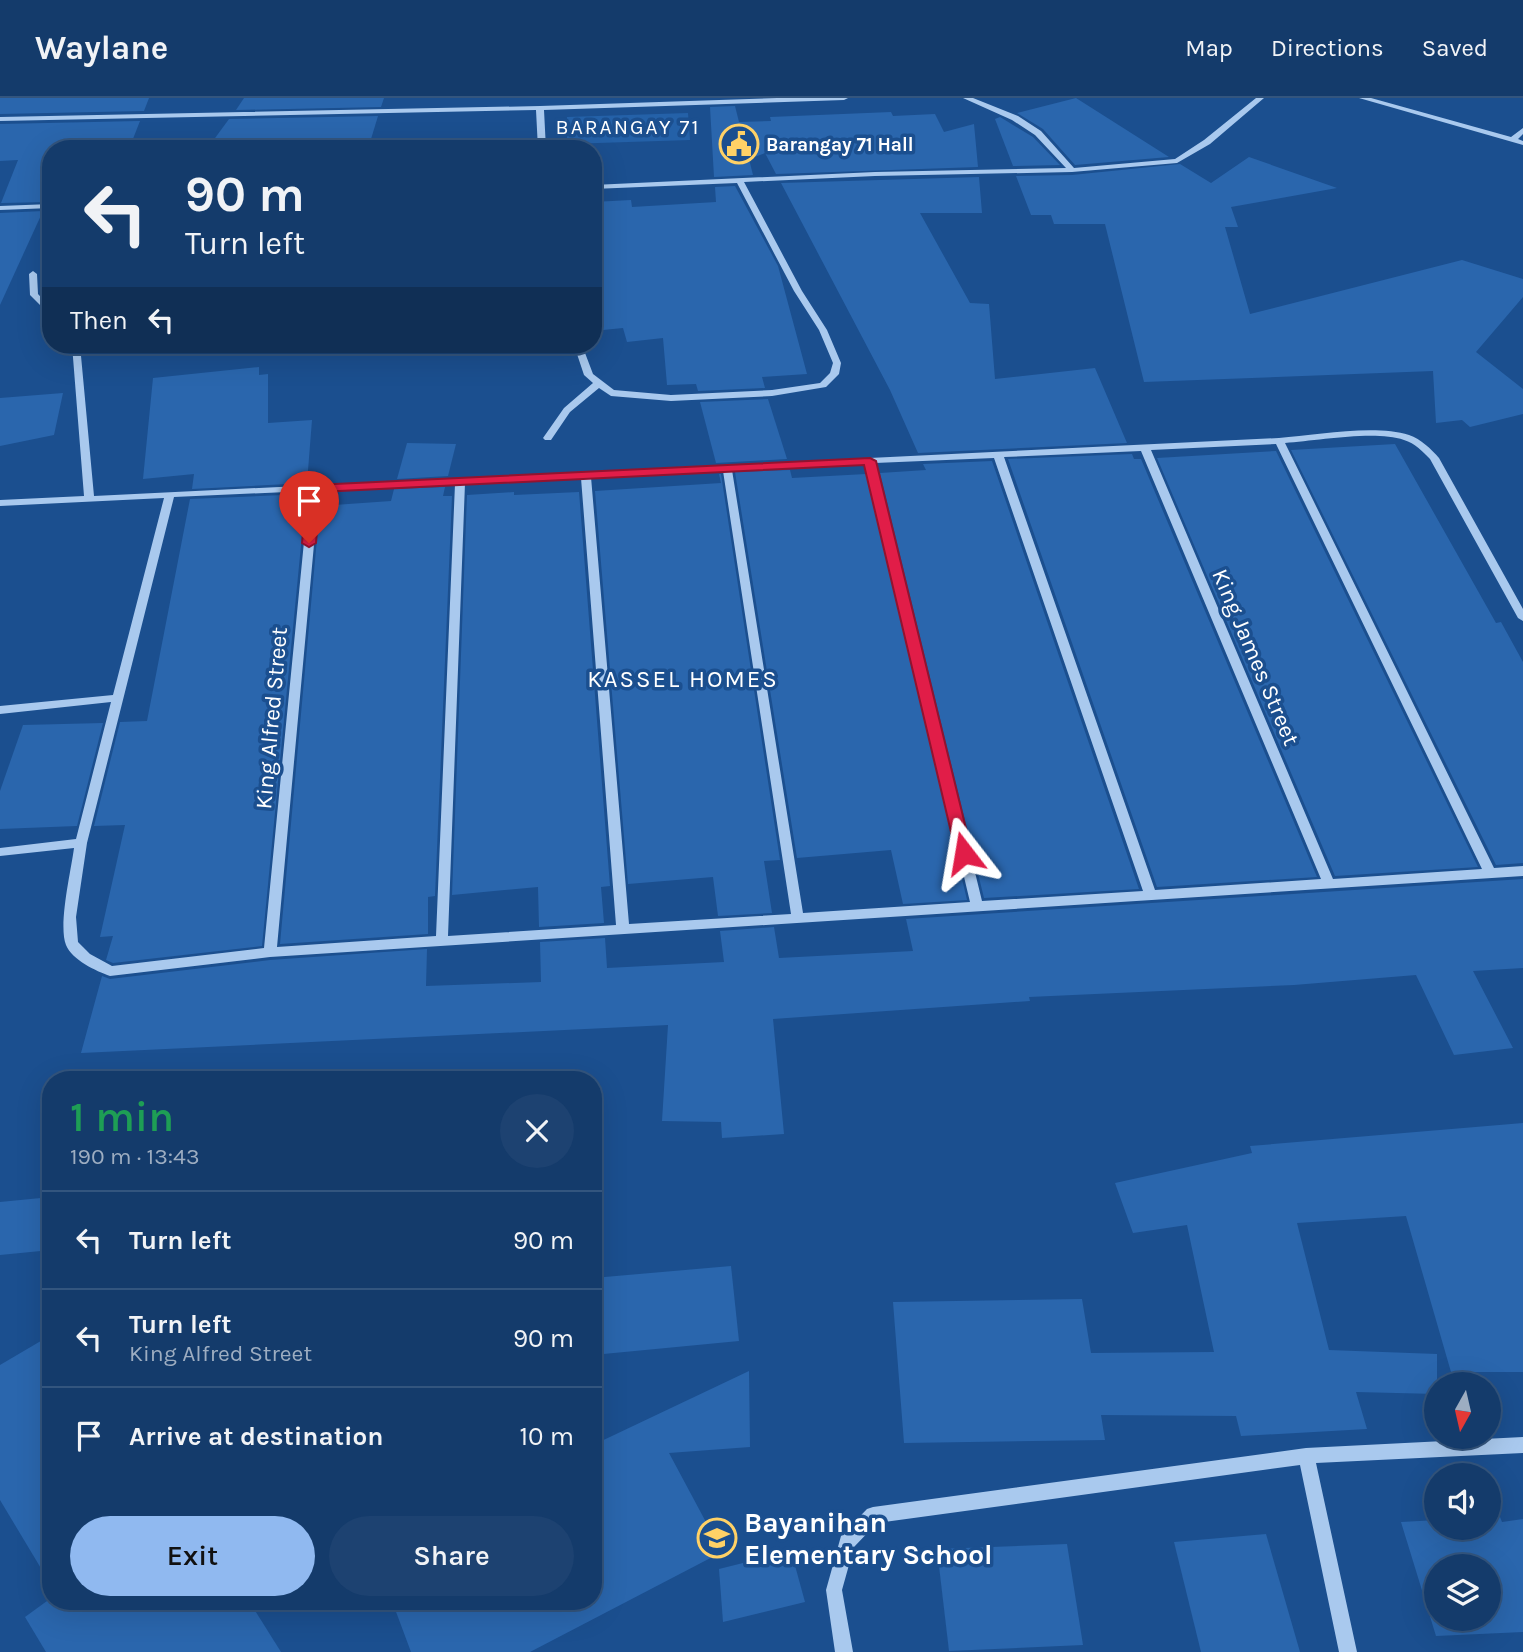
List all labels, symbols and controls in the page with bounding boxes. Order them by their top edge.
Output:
text: Waylane [35,29,168,67]
text: Map [1185,34,1233,62]
text: Directions [1271,34,1384,62]
text: Saved [1422,34,1488,62]
district label: BARANGAY 71 [556,115,700,139]
public building icon: Barangay 71 Hall [718,123,760,165]
place label: Barangay 71 Hall [766,134,914,156]
text: 90 m [185,166,305,223]
icon: left [70,168,161,259]
text: Turn left [185,225,305,262]
icon: left [142,301,180,339]
text: Then [70,305,128,336]
pin [279,471,339,543]
icon: arrive [290,482,328,520]
street label: King James Street [1206,565,1305,750]
street label: King Alfred Street [250,625,293,810]
district label: KASSEL HOMES [587,665,779,693]
position arrow [927,816,1001,890]
text: 1 min [70,1092,174,1142]
button: close [500,1094,574,1168]
text: 190 m · 13:43 [70,1143,200,1170]
icon: left [70,1221,108,1259]
text: Turn left [129,1225,231,1256]
text: 90 m [513,1225,574,1256]
text: Turn left [129,1309,231,1340]
icon: left [70,1319,108,1357]
text: 90 m [513,1323,574,1354]
text: King Alfred Street [129,1340,312,1367]
north arrow [1424,1372,1502,1449]
map controls [1424,1372,1501,1631]
icon: arrive [70,1417,108,1455]
text: Arrive at destination [129,1421,383,1452]
text: 10 m [519,1421,574,1452]
button: sound [1424,1463,1501,1540]
place label: Bayanihan Elementary School [744,1506,993,1571]
button: Exit [70,1516,315,1596]
button: Share [329,1516,574,1596]
school or university icon: Bayanihan Elementary School [696,1517,738,1559]
button: layers [1424,1554,1501,1631]

